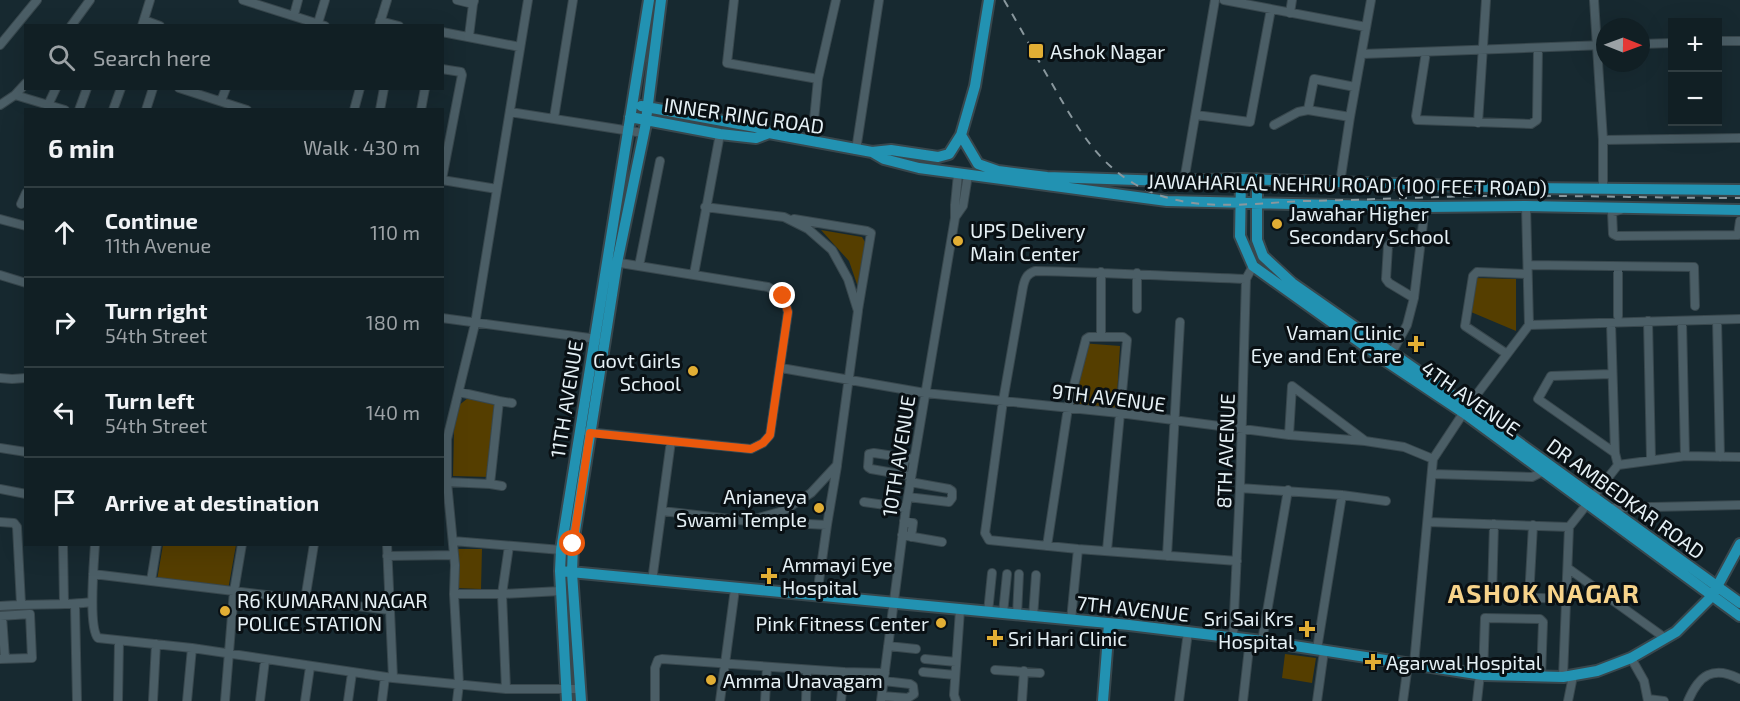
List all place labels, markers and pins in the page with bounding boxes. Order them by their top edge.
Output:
place label: Ashok Nagar [1050,39,1165,63]
marker: Ashok Nagar [1027,42,1045,60]
place label: Jawahar Higher Secondary School [1289,201,1450,248]
marker: Jawahar Higher Secondary School [1270,217,1284,231]
place label: UPS Delivery Main Center [970,218,1086,265]
marker: UPS Delivery Main Center [951,234,965,248]
place label: Vaman Clinic Eye and Ent Care [1251,320,1402,367]
marker: Vaman Clinic Eye and Ent Care [1407,335,1425,353]
place label: Govt Girls School [593,348,681,395]
marker: Govt Girls School [686,364,700,378]
place label: Anjaneya Swami Temple [676,484,807,531]
marker: Anjaneya Swami Temple [812,501,826,515]
place label: Ammayi Eye Hospital [782,552,893,599]
marker: Ammayi Eye Hospital [760,567,778,585]
place label: R6 KUMARAN NAGAR POLICE STATION [237,588,428,635]
marker: R6 KUMARAN NAGAR POLICE STATION [218,604,232,618]
place label: Sri Sai Krs Hospital [1204,606,1294,653]
place label: Pink Fitness Center [756,611,929,635]
marker: Pink Fitness Center [934,616,948,630]
marker: Sri Sai Krs Hospital [1298,620,1316,638]
place label: Sri Hari Clinic [1008,626,1127,650]
marker: Sri Hari Clinic [986,629,1004,647]
place label: Agarwal Hospital [1386,650,1542,674]
marker: Agarwal Hospital [1364,653,1382,671]
place label: Amma Unavagam [723,668,883,692]
marker: Amma Unavagam [704,673,718,687]

